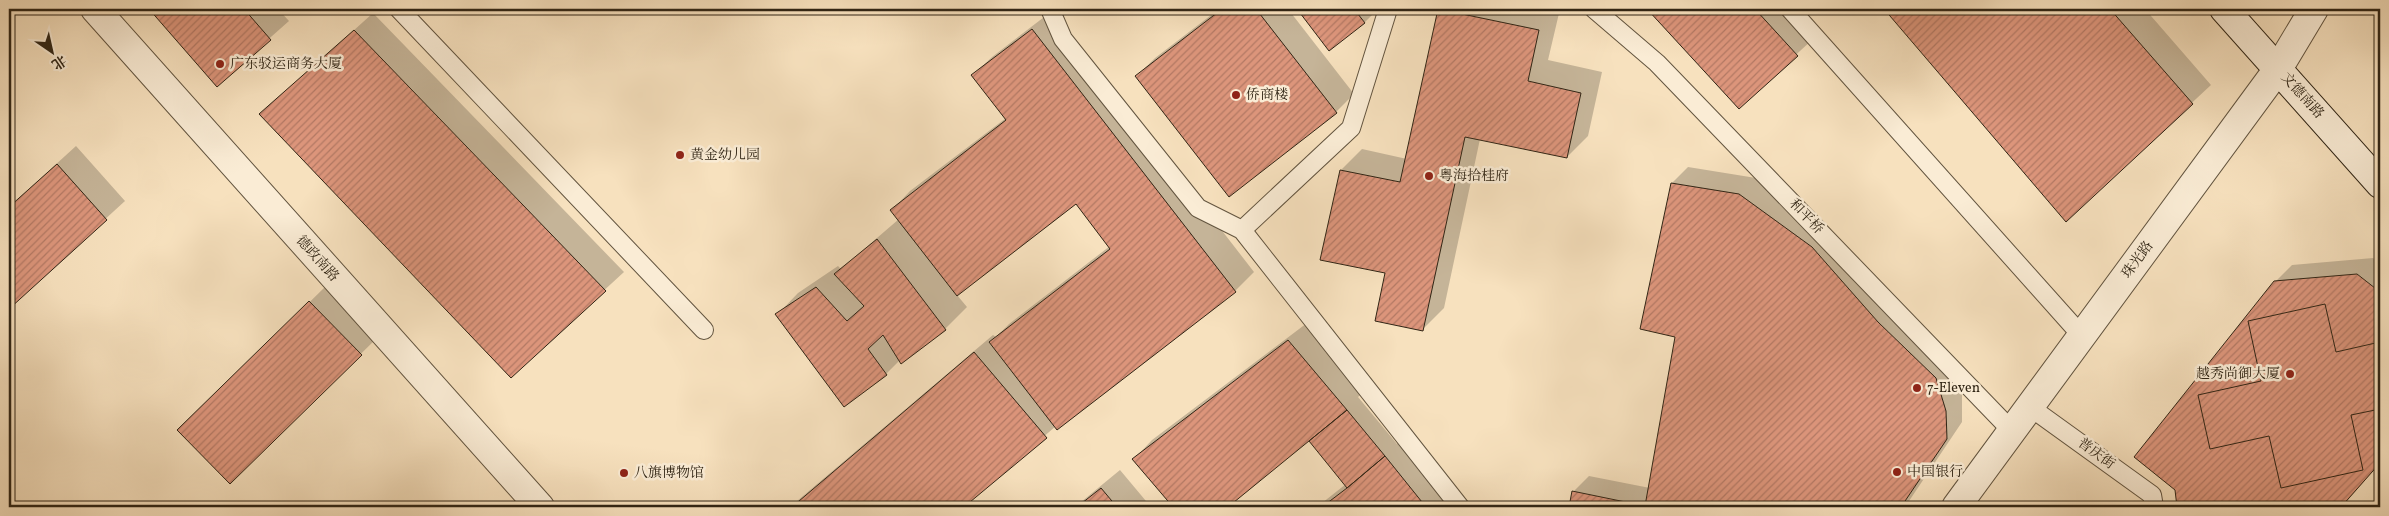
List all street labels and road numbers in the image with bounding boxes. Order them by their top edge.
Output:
street label: 文德南路 [2276,69,2328,123]
street label: 和平桥 [1785,195,1827,239]
street label: 德政南路 [291,232,343,286]
street label: 珠光路 [2118,237,2158,283]
street label: 普庆街 [2073,434,2119,474]

